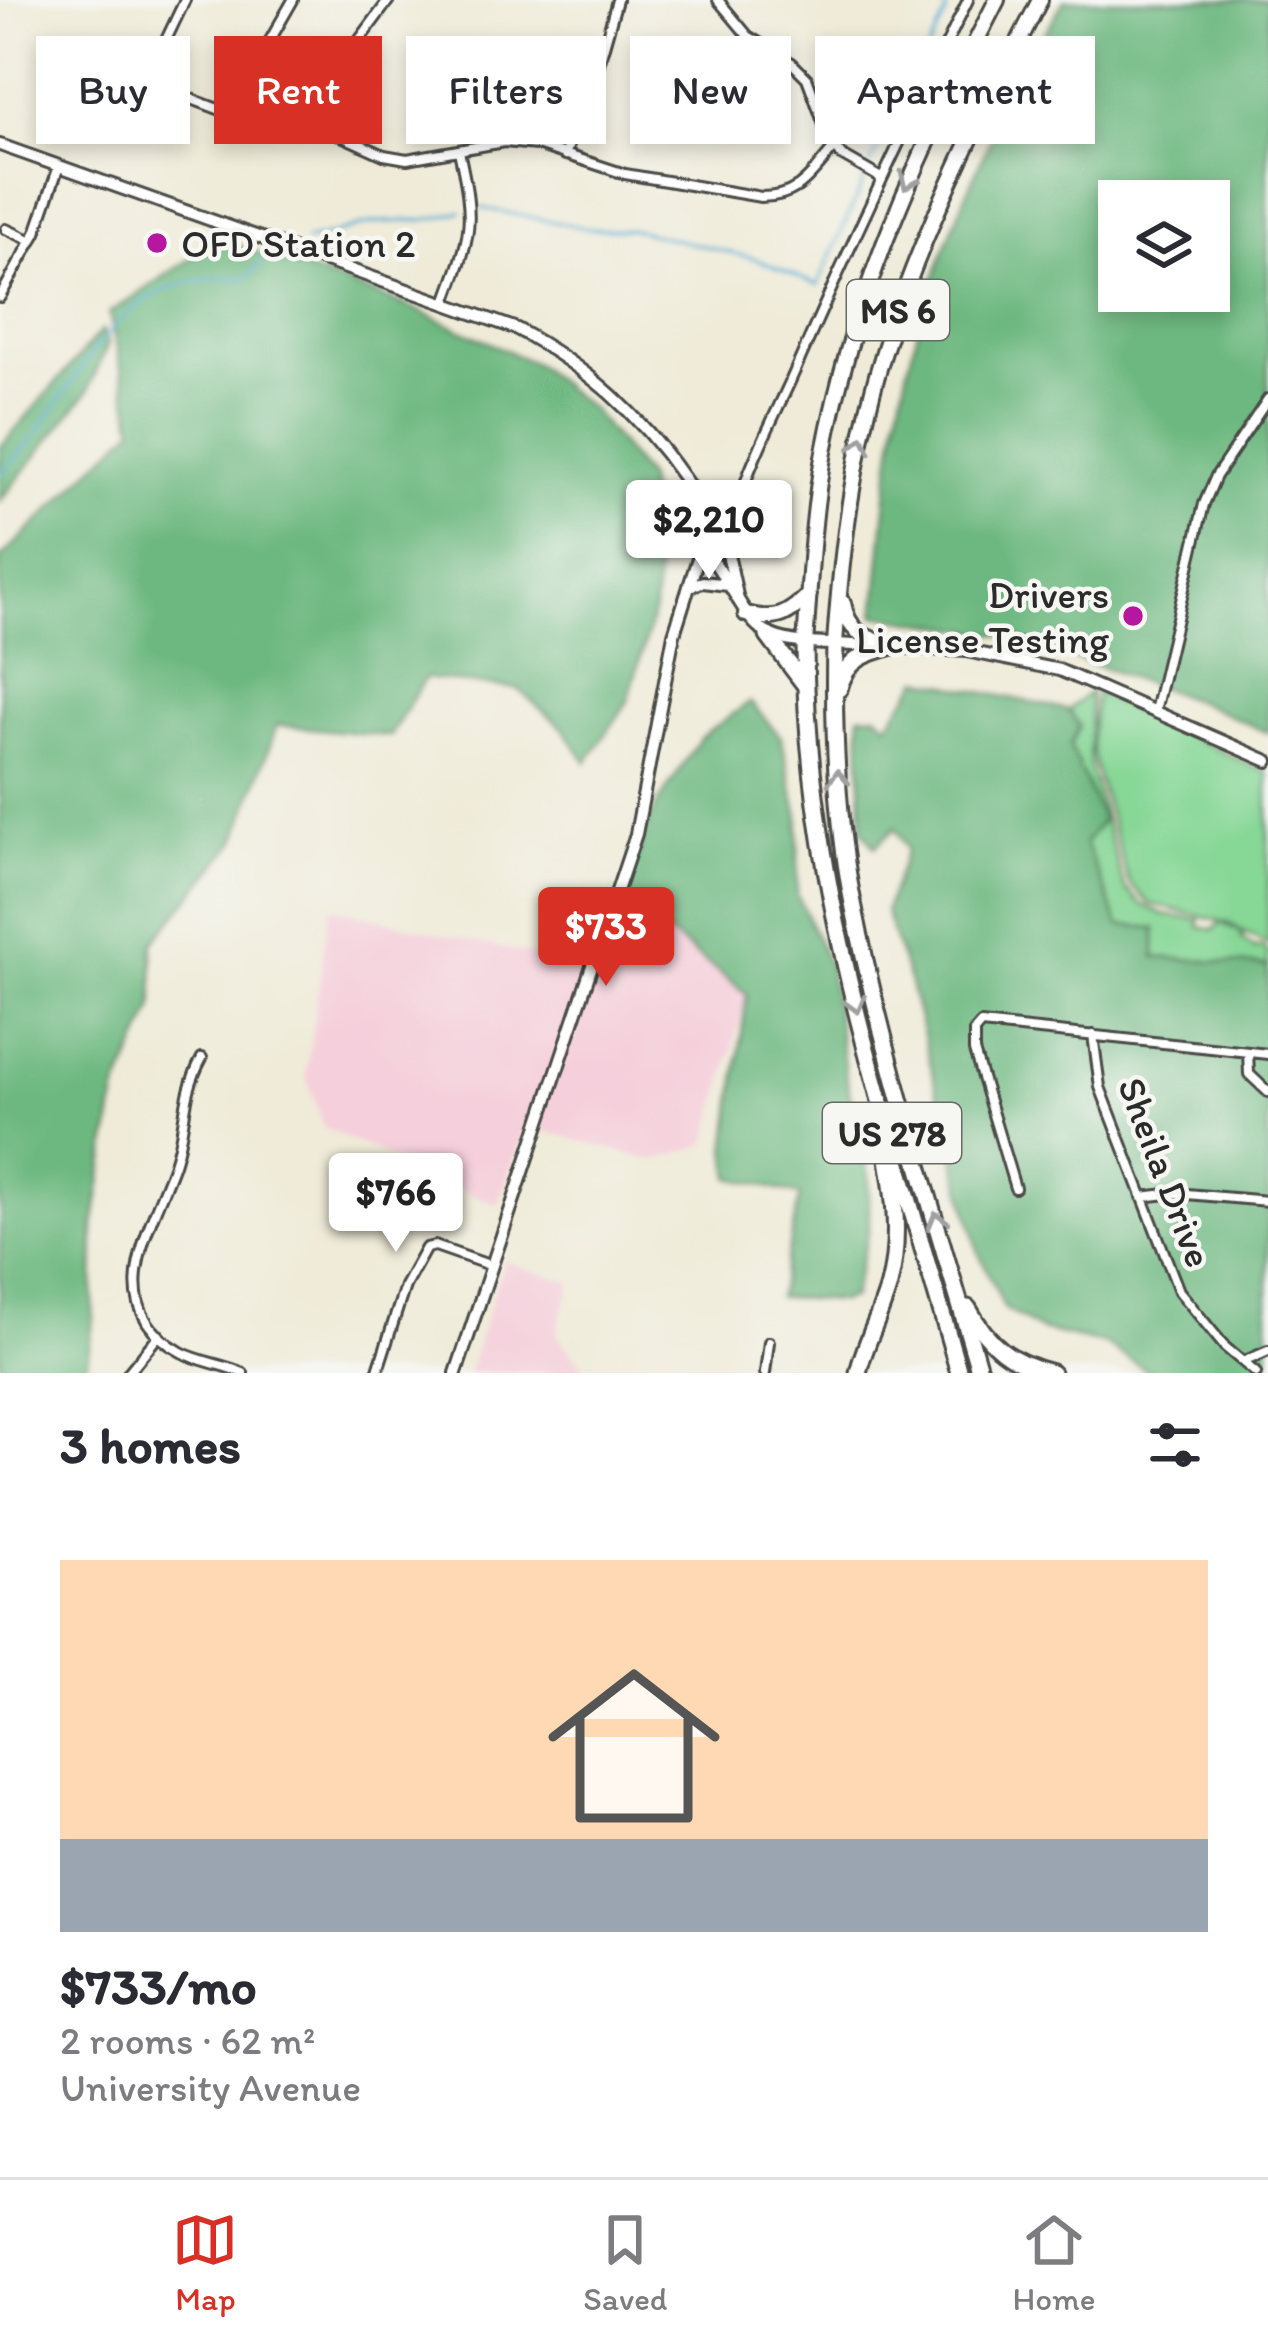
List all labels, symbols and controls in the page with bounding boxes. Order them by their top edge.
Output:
chip: Buy [36,36,190,144]
chip: Rent [214,36,382,144]
chip: Filters [406,36,606,144]
chip: New [630,36,791,144]
chip: Apartment [815,36,1095,144]
one-way arrow [899,169,922,190]
map controls [1098,180,1230,312]
button: layers [1098,180,1230,312]
place label: OFD Station 2 [181,220,415,267]
marker: OFD Station 2 [144,230,170,256]
road number: MS 6 [847,280,949,340]
one-way arrow [847,435,872,455]
pin: $2,210 [611,480,807,582]
text: $2,210 [653,495,765,542]
place label: Drivers License Testing [856,571,1109,663]
marker: Drivers License Testing [1120,603,1146,629]
one-way arrow [825,769,851,788]
pin: $733 [535,887,677,989]
text: $733 [565,902,647,949]
one-way arrow [842,994,867,1015]
street label: Sheila Drive [1108,1071,1223,1274]
road number: US 278 [823,1103,961,1163]
pin: $766 [325,1153,467,1255]
text: $766 [356,1168,436,1215]
one-way arrow [926,1210,951,1231]
icon: filters [1142,1412,1208,1478]
text: 3 homes [60,1415,241,1476]
icon: home [526,1638,742,1854]
text: $733/mo [60,1956,257,2017]
text: 2 rooms · 62 m² [60,2017,315,2064]
text: University Avenue [60,2064,361,2111]
tab: Map [172,2207,238,2318]
tab: Saved [583,2207,668,2318]
tab: Home [1012,2207,1096,2318]

